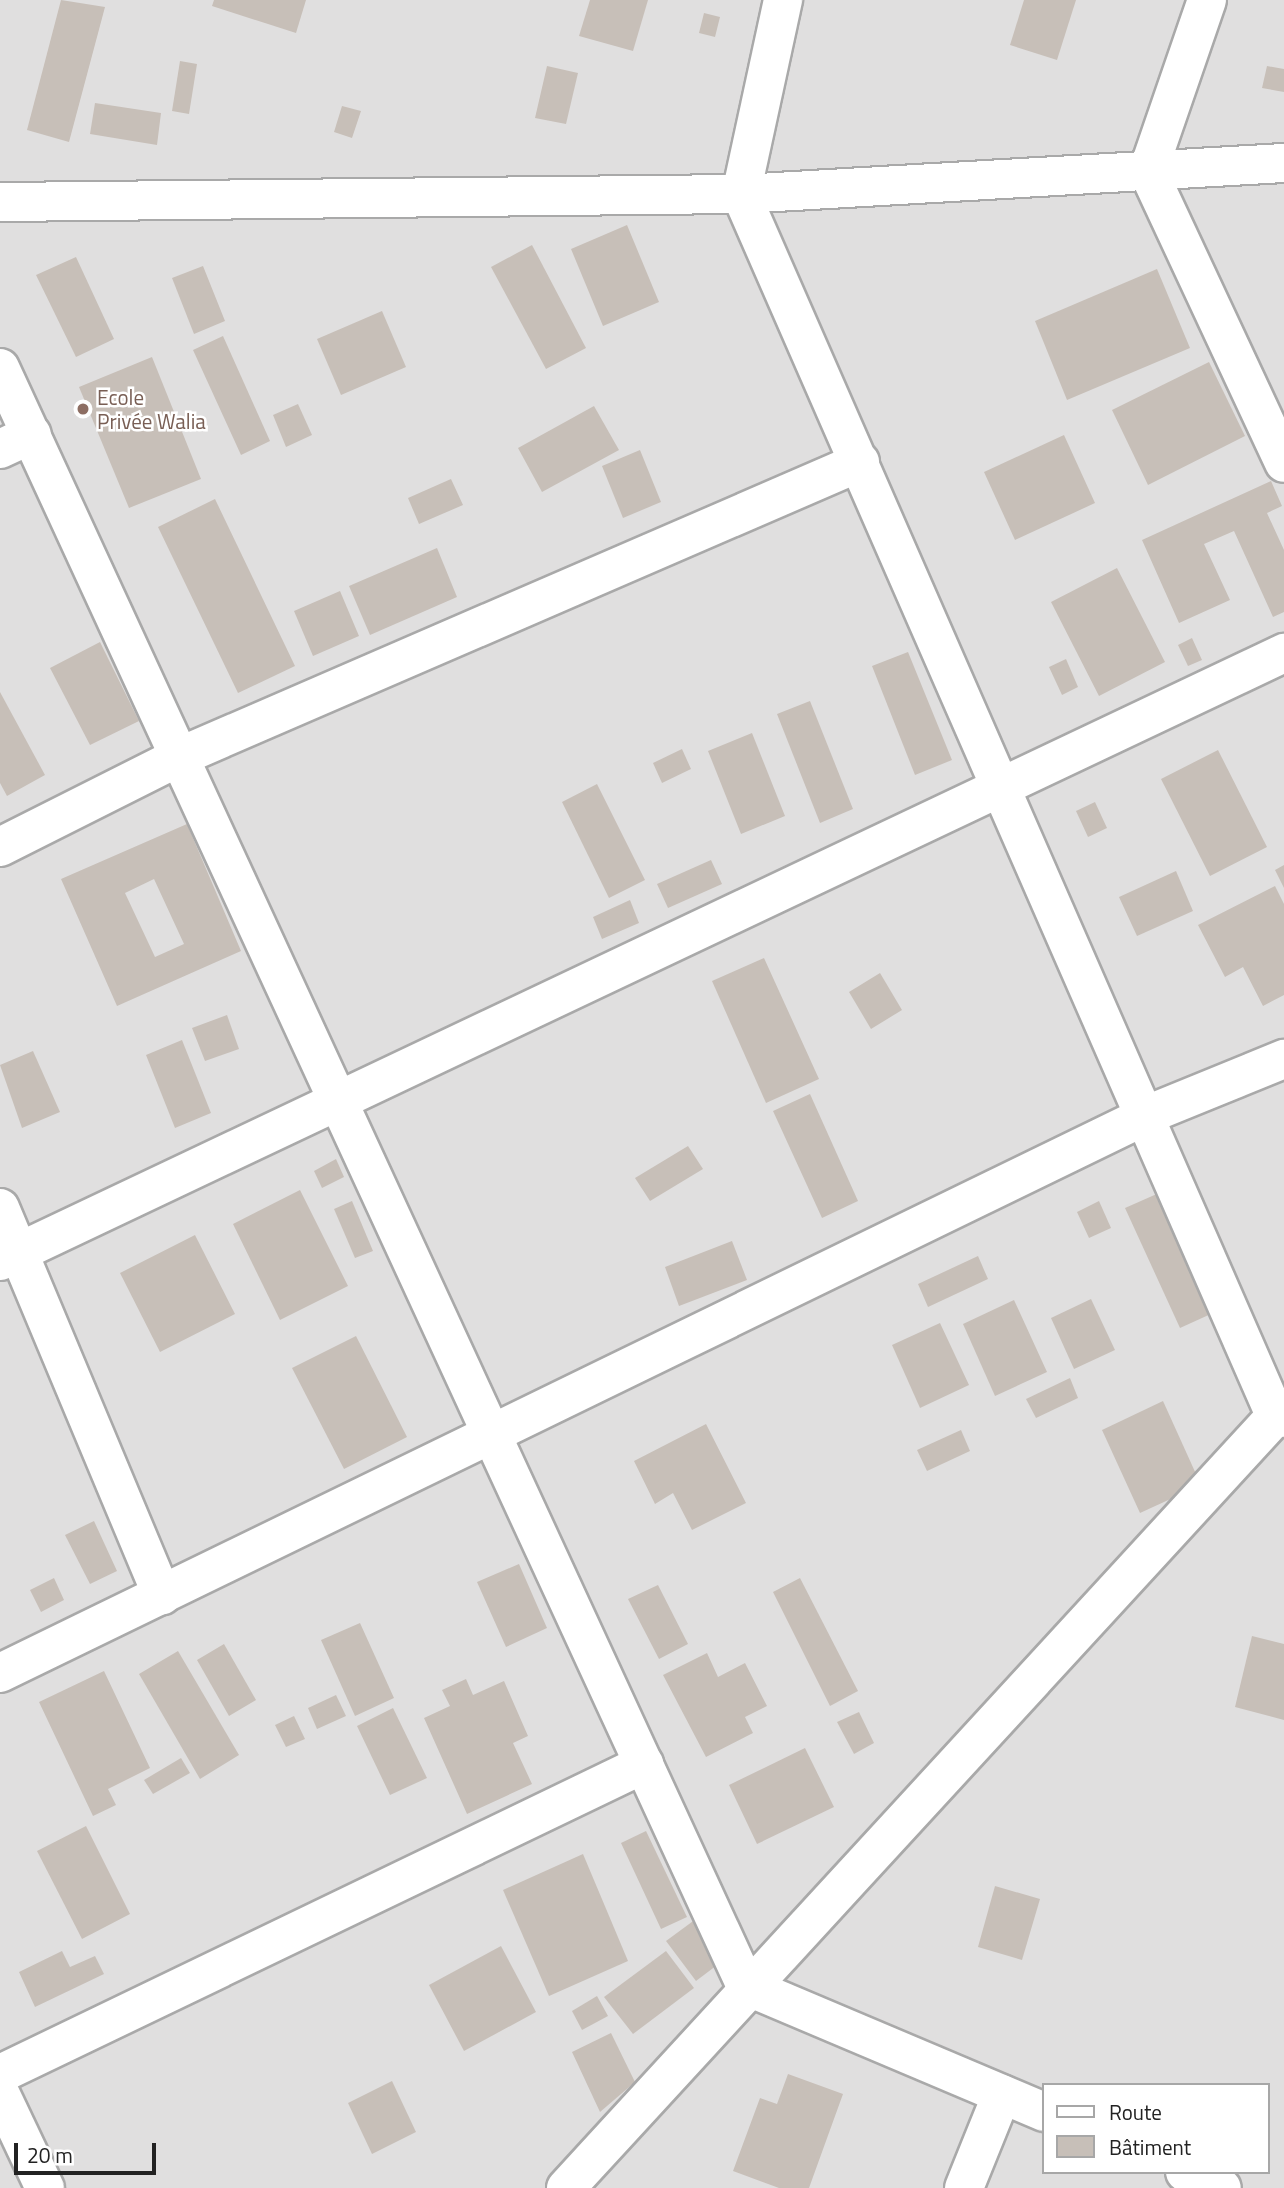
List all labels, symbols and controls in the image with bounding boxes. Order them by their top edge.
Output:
place label: Ecole Privée Walia [97,384,206,434]
marker: Ecole Privée Walia [75,401,91,417]
legend [1042,2083,1270,2174]
text: Route [1109,2096,1162,2128]
scale bar [18,2128,159,2172]
text: Bâtiment [1109,2131,1191,2163]
text: 20 m [27,2139,73,2171]

